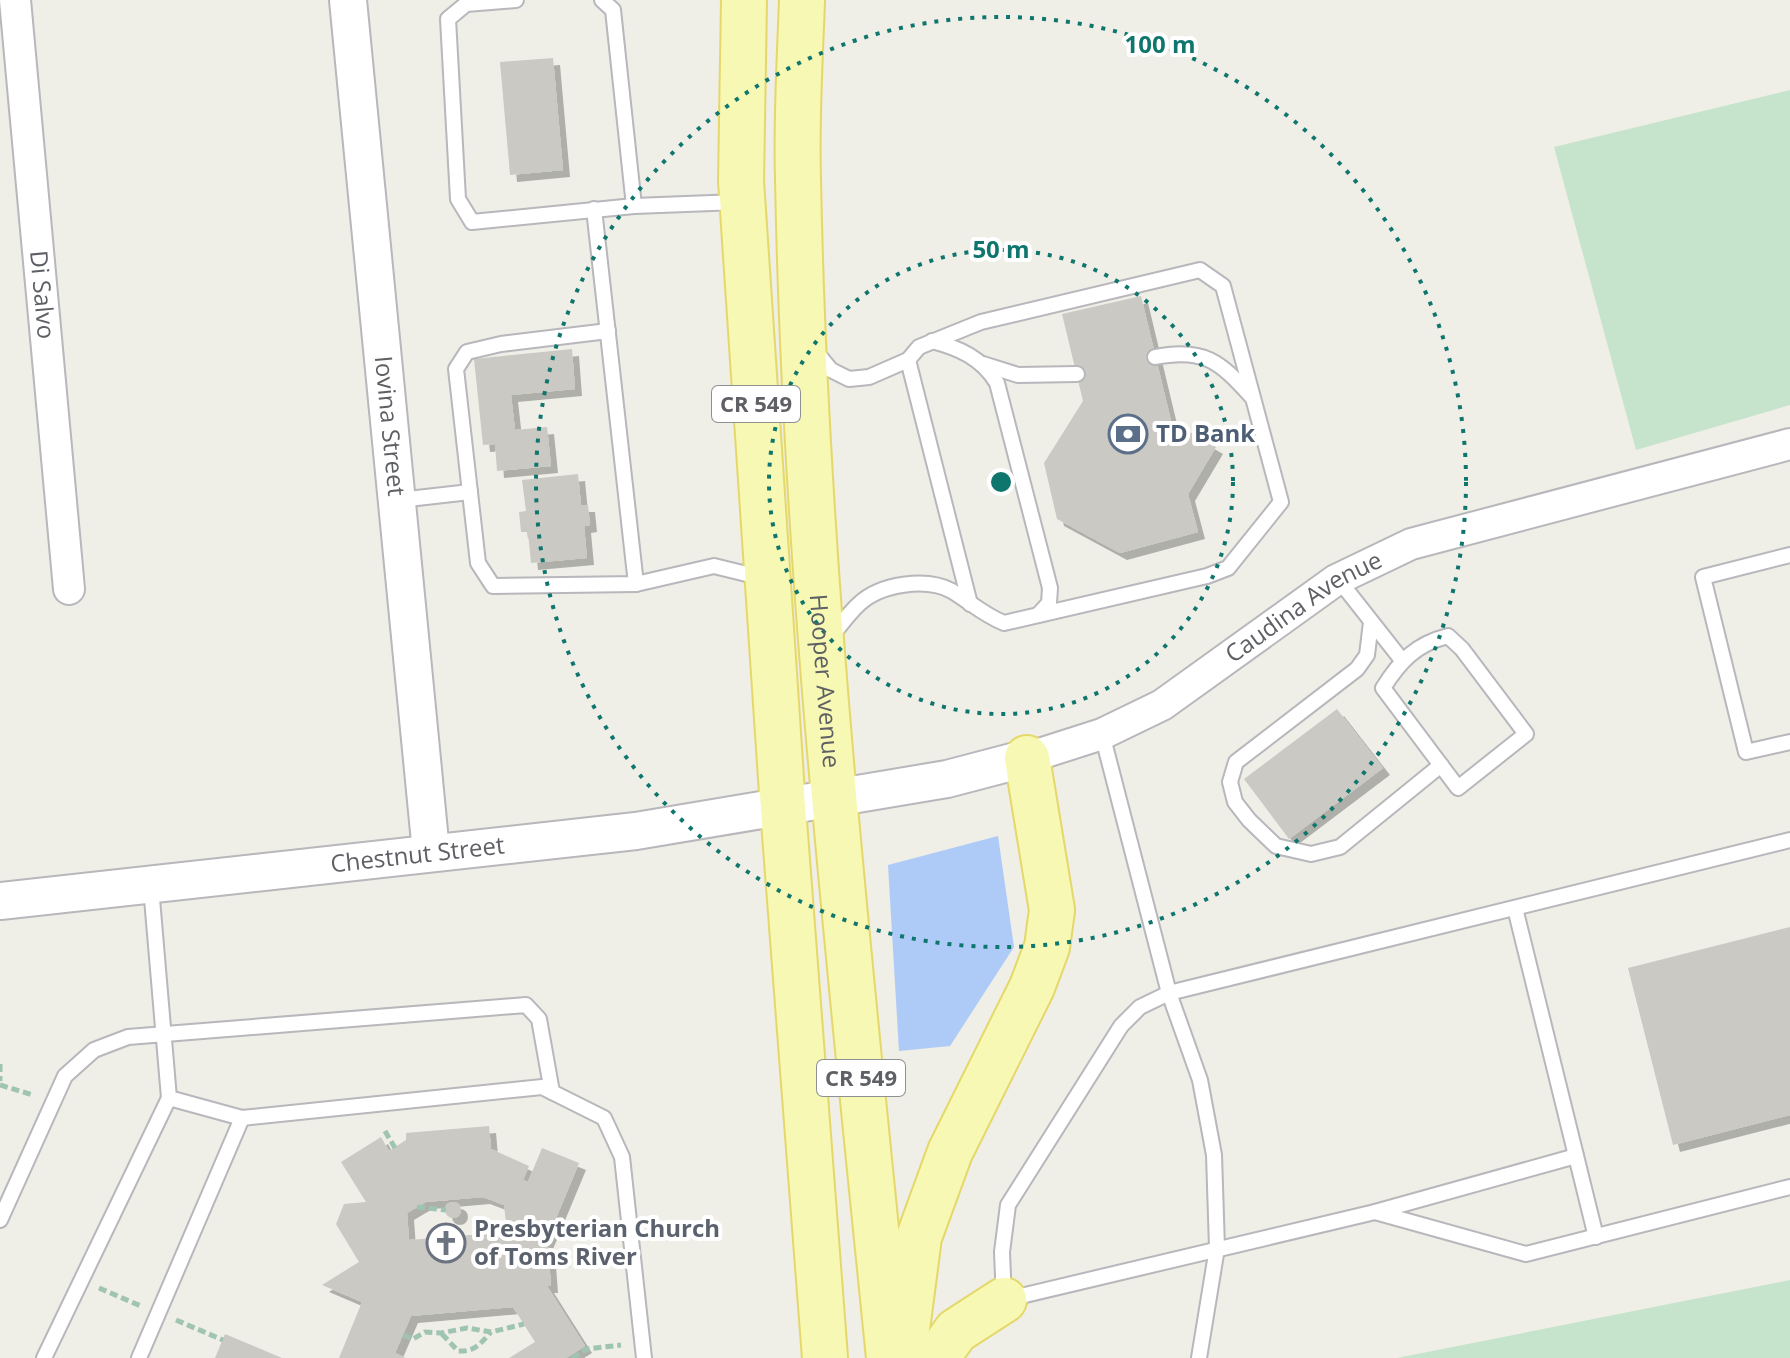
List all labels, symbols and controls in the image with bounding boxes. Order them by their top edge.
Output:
text: 100 m [1125,27,1195,60]
text: 50 m [972,232,1030,265]
street label: Di Salvo [23,249,64,340]
street label: Iovina Street [368,354,414,497]
road number: CR 549 [712,386,800,422]
bank icon: TD Bank [1107,413,1149,455]
place label: TD Bank [1156,416,1255,449]
centre of rings [987,468,1015,496]
street label: Caudina Avenue [1218,542,1387,670]
street label: Hooper Avenue [803,593,849,769]
street label: Chestnut Street [329,828,506,880]
road number: CR 549 [817,1060,905,1096]
place label: Presbyterian Church of Toms River [474,1211,720,1272]
church icon: Presbyterian Church of Toms River [425,1222,467,1264]

